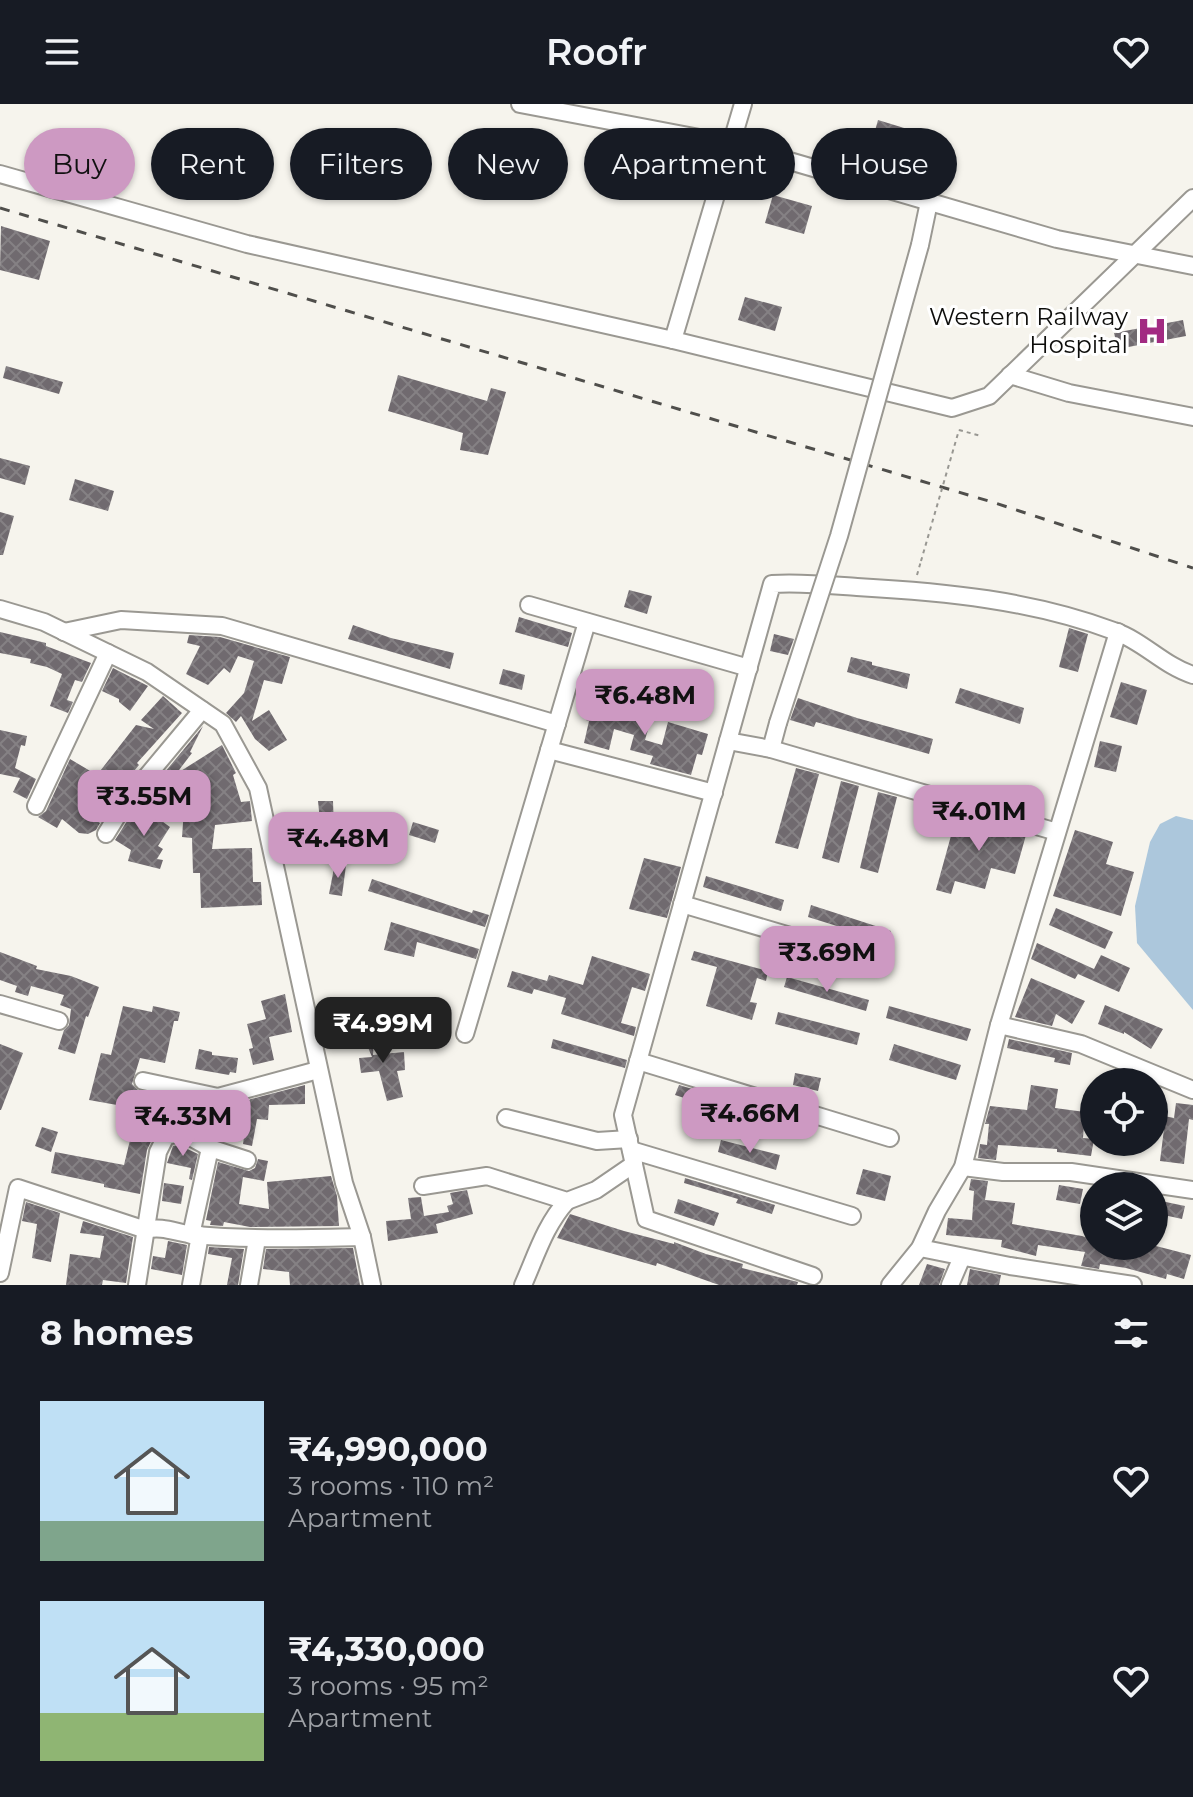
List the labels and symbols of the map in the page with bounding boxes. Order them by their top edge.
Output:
place label: Western Railway Hospital [929,302,1128,359]
hospital icon: Western Railway Hospital [1135,314,1169,348]
pin: ₹6.48M [580,669,710,737]
pin: ₹3.55M [79,770,209,838]
pin: ₹4.01M [914,785,1044,853]
pin: ₹4.48M [273,812,403,880]
pin: ₹3.69M [762,926,892,994]
pin: ₹4.99M [318,997,448,1065]
pin: ₹4.66M [685,1087,815,1155]
pin: ₹4.33M [118,1090,248,1158]

